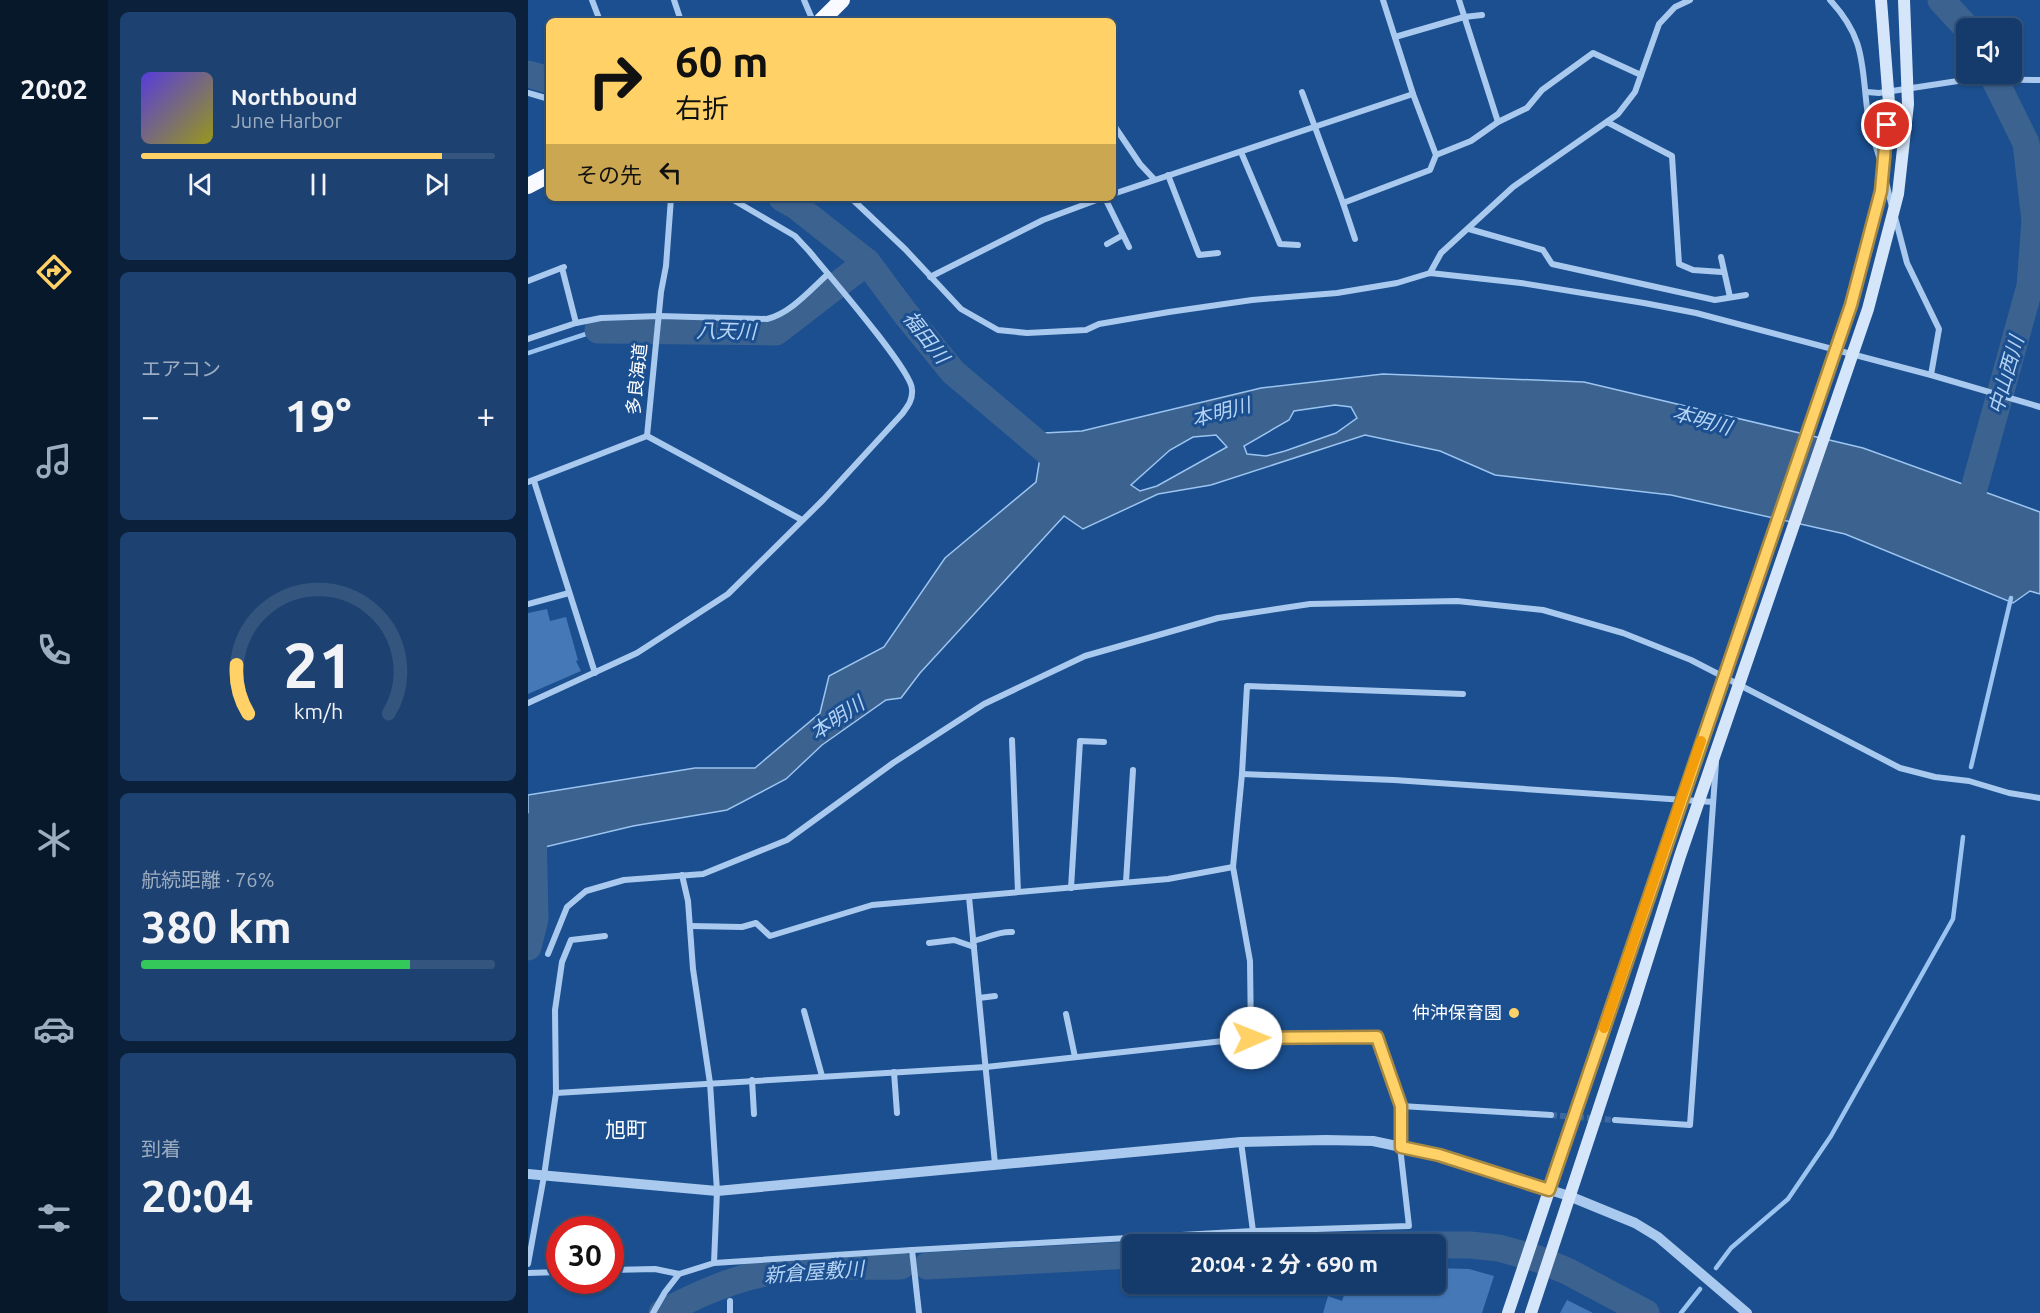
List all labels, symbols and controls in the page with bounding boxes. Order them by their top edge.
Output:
map controls [1956,18,2022,84]
button: sound [1956,18,2022,84]
text: 60 m [675,38,769,85]
icon: right [576,42,654,120]
text: 20:02 [20,74,88,104]
text: Northbound [231,84,357,109]
text: 右折 [675,93,729,123]
pin [1861,99,1912,150]
icon: arrive [1870,108,1903,141]
text: June Harbor [231,109,342,132]
icon: left [654,156,687,189]
text: その先 [576,162,642,187]
icon: previous [184,168,217,201]
icon: pause [302,168,335,201]
icon: next [420,168,453,201]
icon: directions [33,251,75,293]
water label: 福田川 [899,306,955,369]
water label: 八天川 [696,318,758,343]
water label: 中山西川 [1983,331,2028,416]
street label: 多良海道 [622,342,650,416]
text: エアコン [141,357,221,380]
text: 19° [285,390,351,441]
water label: 本明川 [1189,392,1255,430]
text: − [141,397,160,434]
text: + [476,397,495,434]
water label: 本明川 [1670,400,1736,439]
icon: music [33,440,75,482]
icon: phone [33,629,75,671]
text: 21 [283,630,353,700]
water label: 本明川 [805,690,870,744]
text: km/h [293,699,343,723]
icon: climate [33,819,75,861]
text: 航続距離 · 76% [141,868,274,891]
text: 380 km [141,901,292,952]
place label: 仲沖保育園 [1412,1002,1502,1022]
position arrow [1219,1006,1283,1070]
marker: 仲沖保育園 [1507,1006,1521,1020]
icon: car [33,1008,75,1050]
district label: 旭町 [605,1117,647,1141]
text: 到着 [141,1137,181,1160]
text: 20:04 [141,1170,254,1221]
icon: filters [33,1197,75,1239]
speed limit sign: 30 [546,1216,624,1294]
text: 20:04 · 2 分 · 690 m [1190,1251,1378,1276]
water label: 新倉屋敷川 [763,1256,867,1286]

